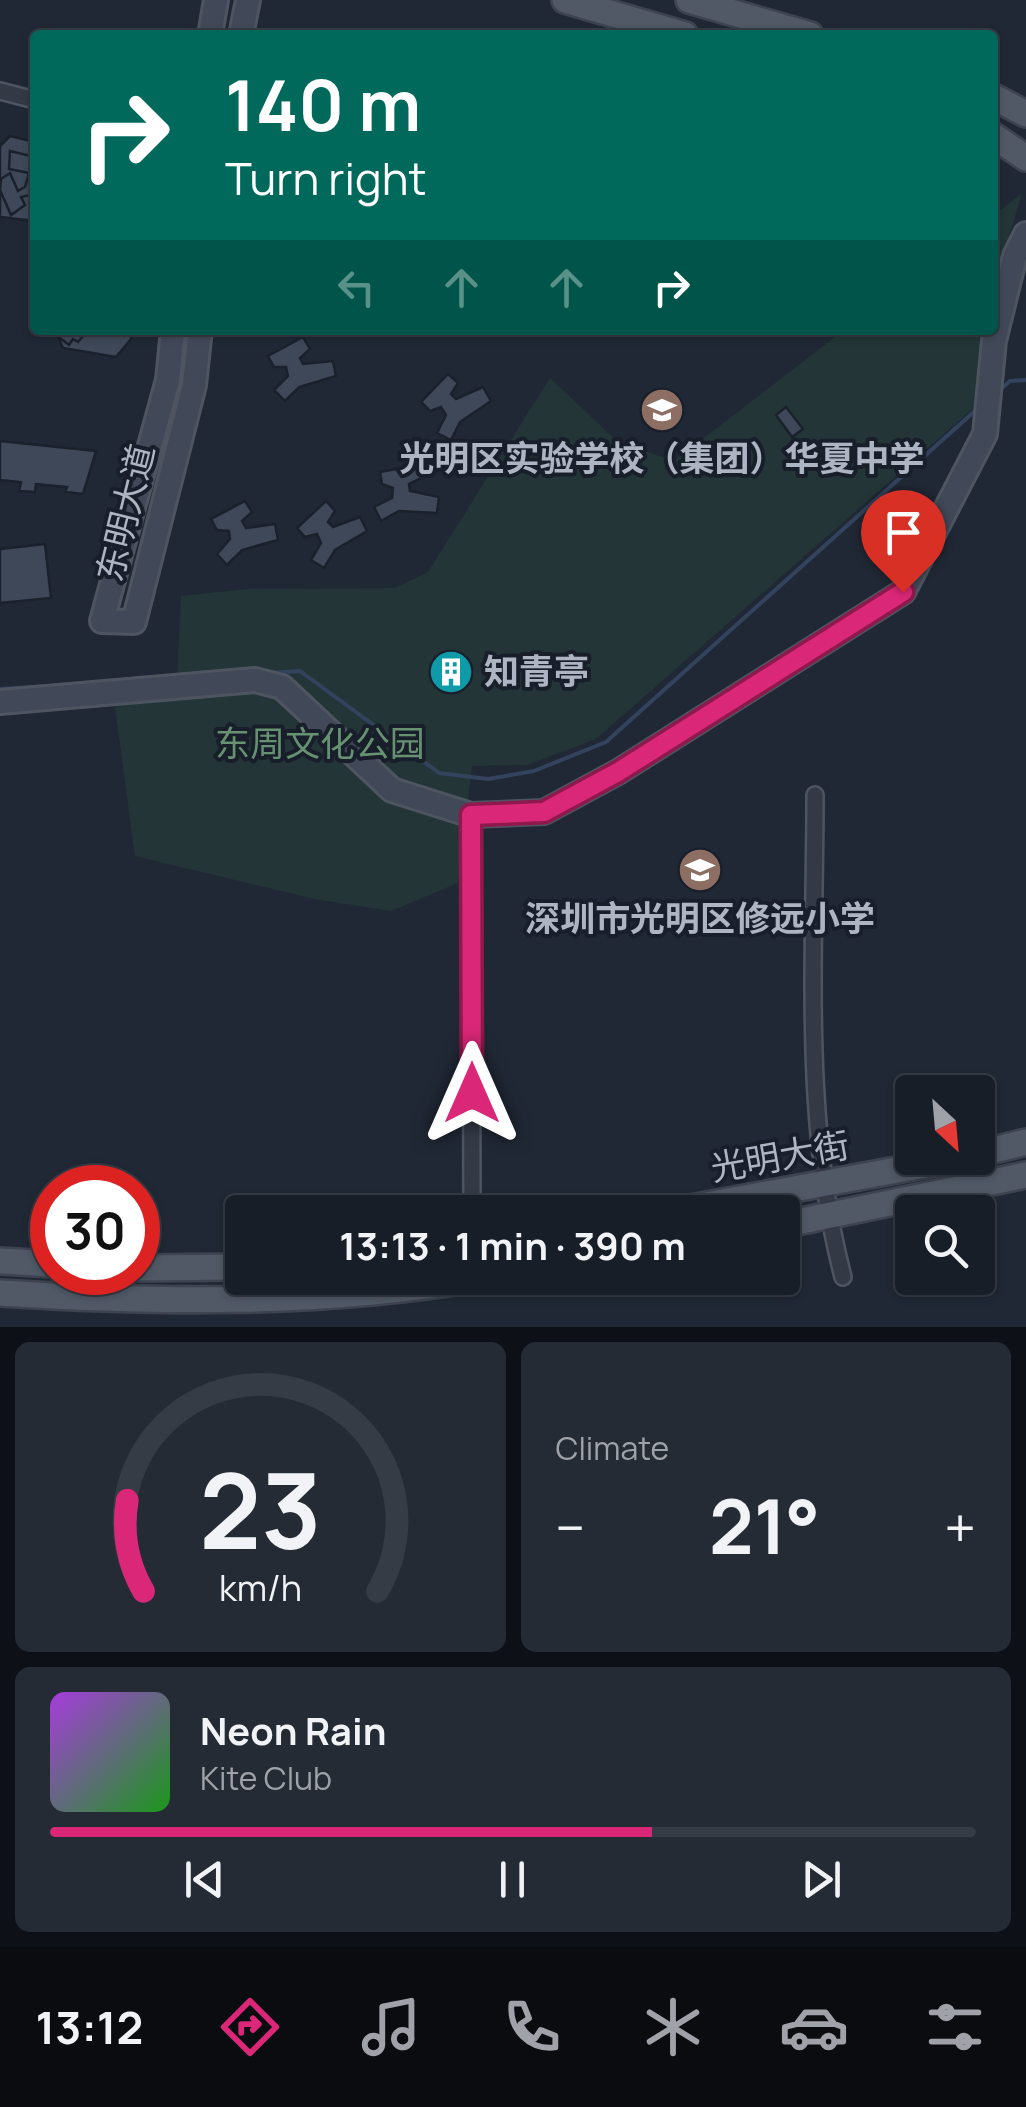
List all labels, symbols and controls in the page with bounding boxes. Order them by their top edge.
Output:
text: 140 m [225,56,421,152]
icon: right [60,70,190,200]
text: Turn right [225,147,426,209]
icon: left [329,260,384,315]
icon: ahead [434,260,489,315]
icon: ahead [539,260,594,315]
icon: right [644,260,699,315]
school or university icon: 光明区实验学校（集团）华夏中学 [639,387,685,433]
place label: 光明区实验学校（集团）华夏中学 [399,434,925,482]
street label: 东明大道 [85,439,165,586]
pin [861,490,946,593]
icon: arrive [876,505,931,560]
place label: 知青亭 [484,647,589,695]
building icon: 知青亭 [428,649,474,695]
park label: 东周文化公园 [215,719,425,767]
school or university icon: 深圳市光明区修远小学 [677,847,723,893]
place label: 深圳市光明区修远小学 [525,894,875,942]
position arrow [420,1041,524,1145]
north arrow [895,1075,995,1175]
map controls [895,1075,995,1295]
street label: 光明大街 [707,1120,853,1192]
speed limit sign: 30 [30,1165,160,1295]
button: search [895,1195,995,1295]
text: 13:13 · 1 min · 390 m [339,1219,686,1271]
text: Climate [556,1426,669,1470]
text: 23 [199,1438,321,1580]
text: 21° [709,1474,820,1577]
text: − [556,1489,585,1565]
text: + [944,1489,976,1565]
text: km/h [219,1563,302,1612]
text: Neon Rain [200,1704,386,1756]
text: Kite Club [200,1756,332,1800]
icon: previous [177,1852,232,1907]
icon: pause [485,1852,540,1907]
icon: next [794,1852,849,1907]
icon: directions [215,1992,285,2062]
icon: music [356,1992,426,2062]
icon: phone [497,1992,567,2062]
icon: climate [638,1992,708,2062]
icon: car [779,1992,849,2062]
icon: filters [920,1992,990,2062]
text: 13:12 [36,1996,143,2058]

